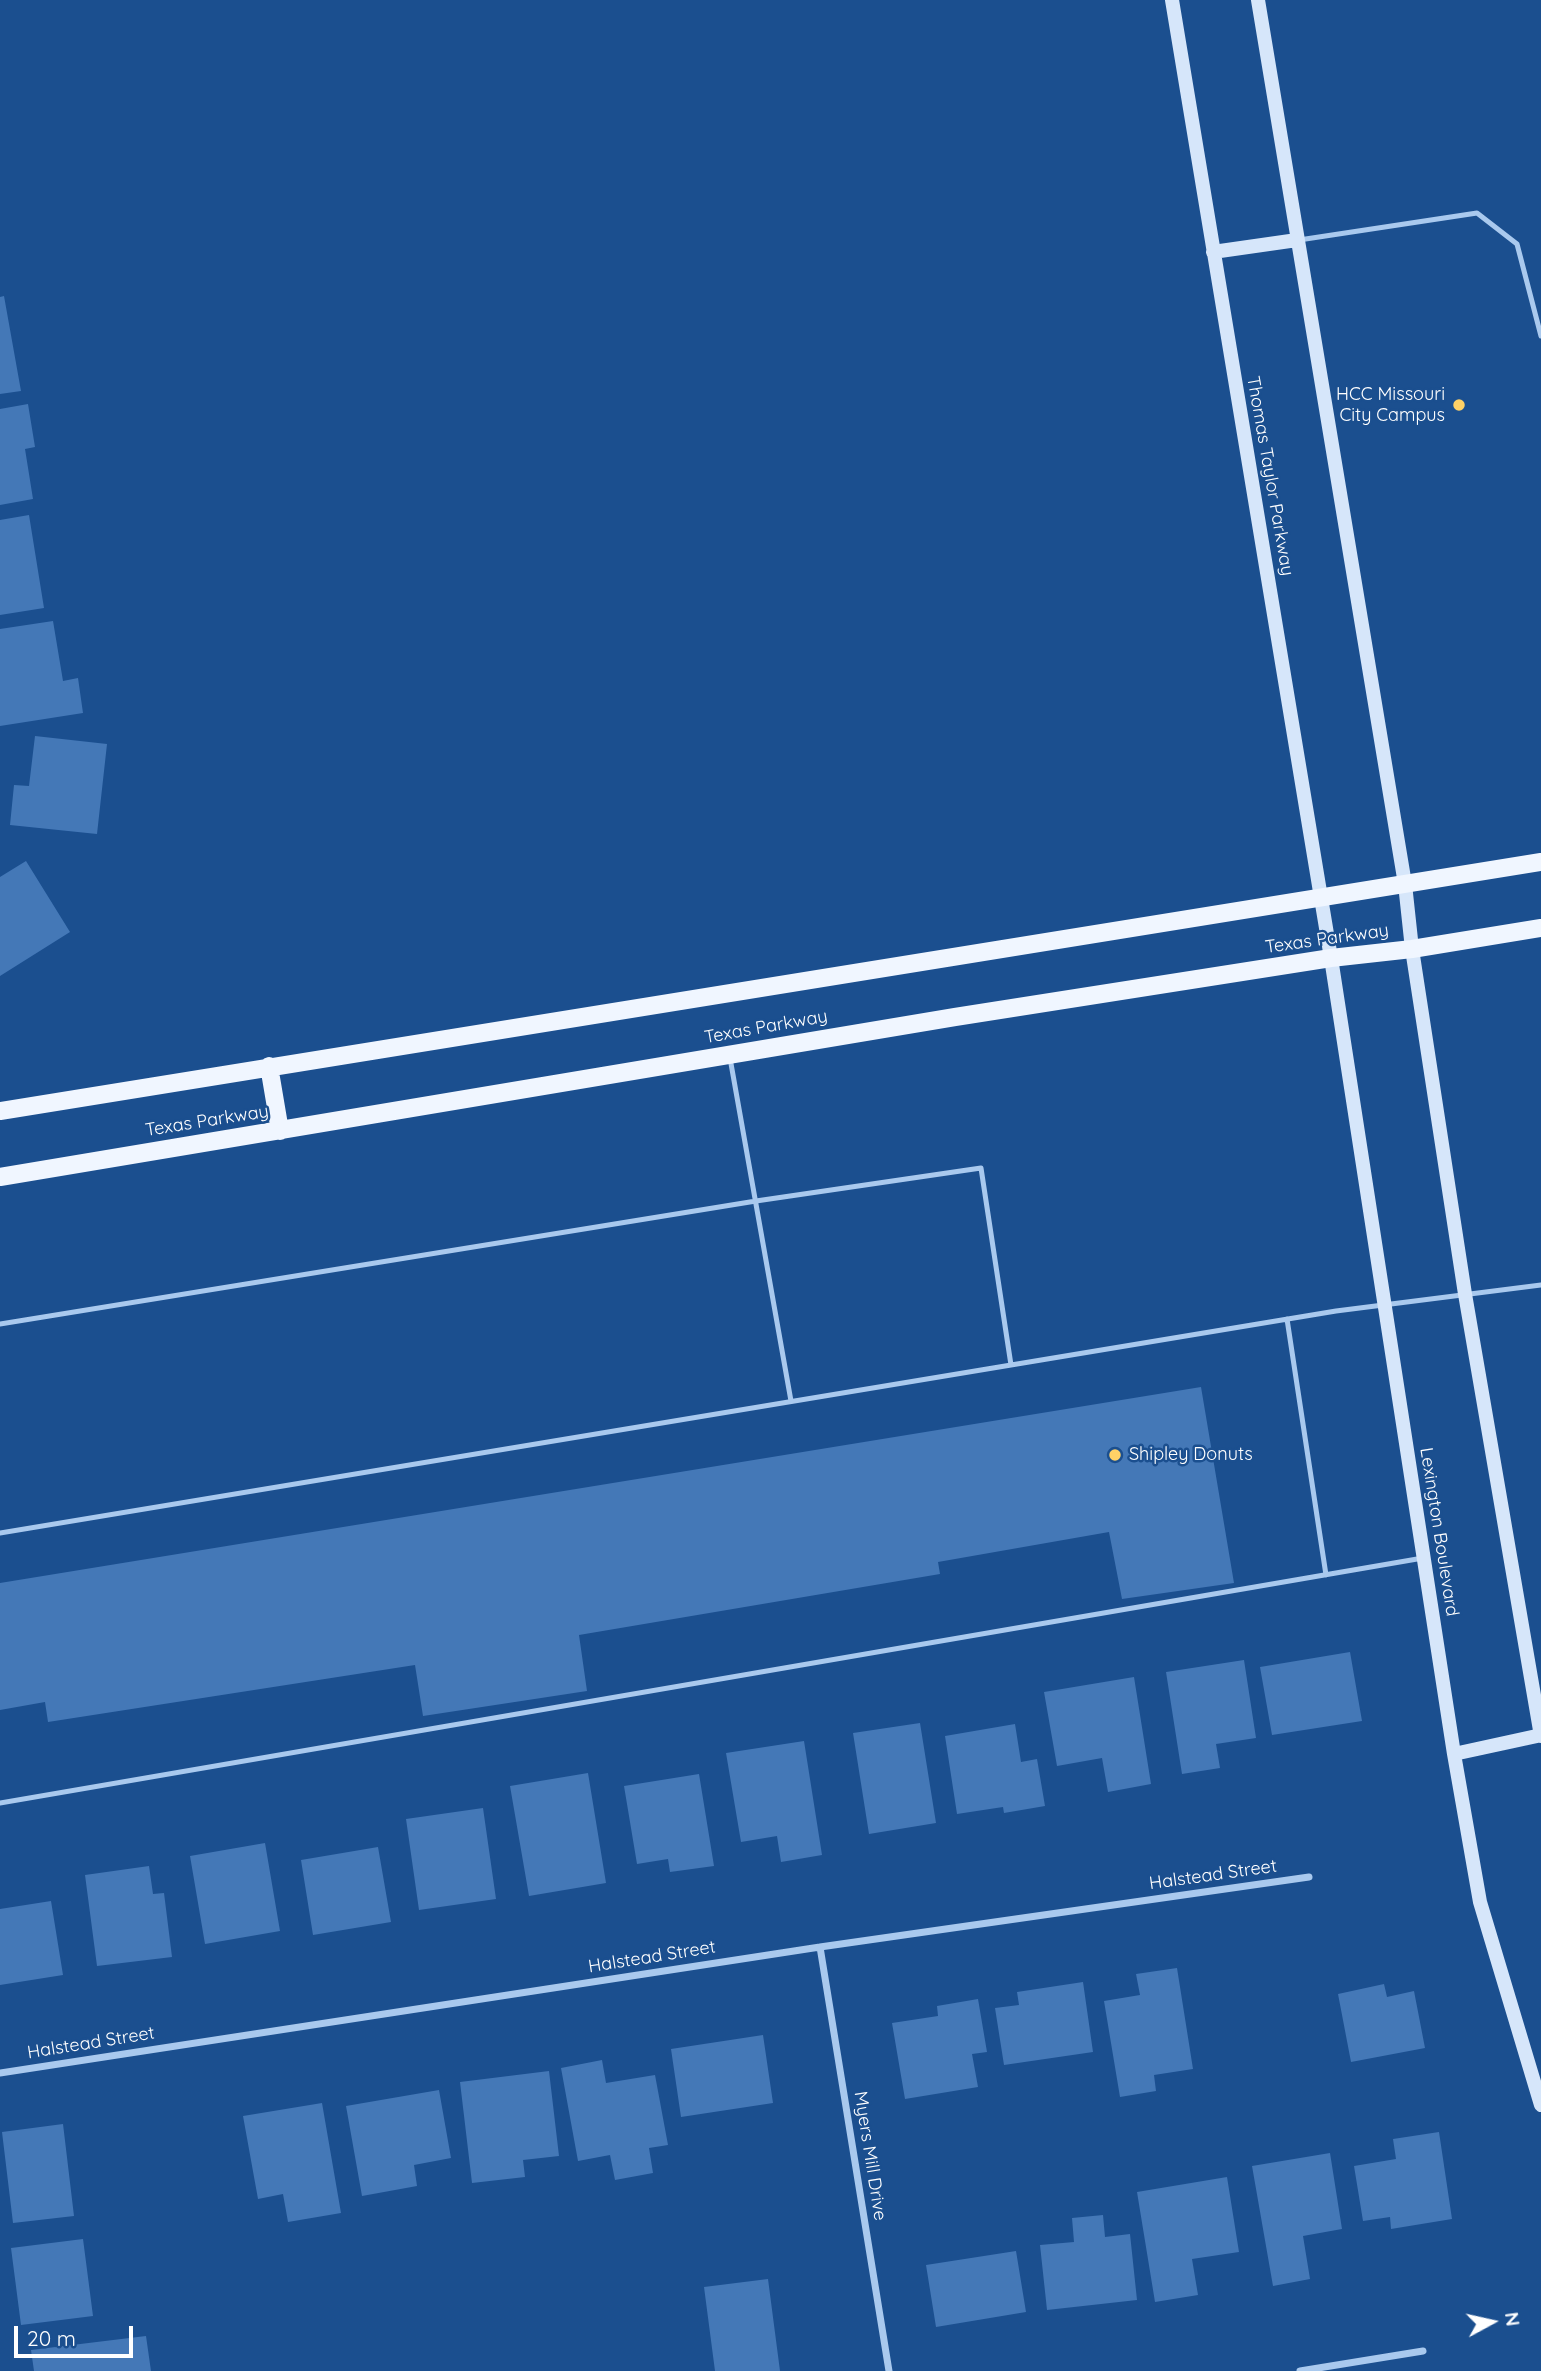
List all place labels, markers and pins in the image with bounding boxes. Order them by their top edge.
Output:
place label: HCC Missouri City Campus [1336,384,1445,426]
marker: HCC Missouri City Campus [1451,397,1467,413]
place label: Shipley Donuts [1129,1444,1253,1466]
marker: Shipley Donuts [1107,1447,1123,1463]

